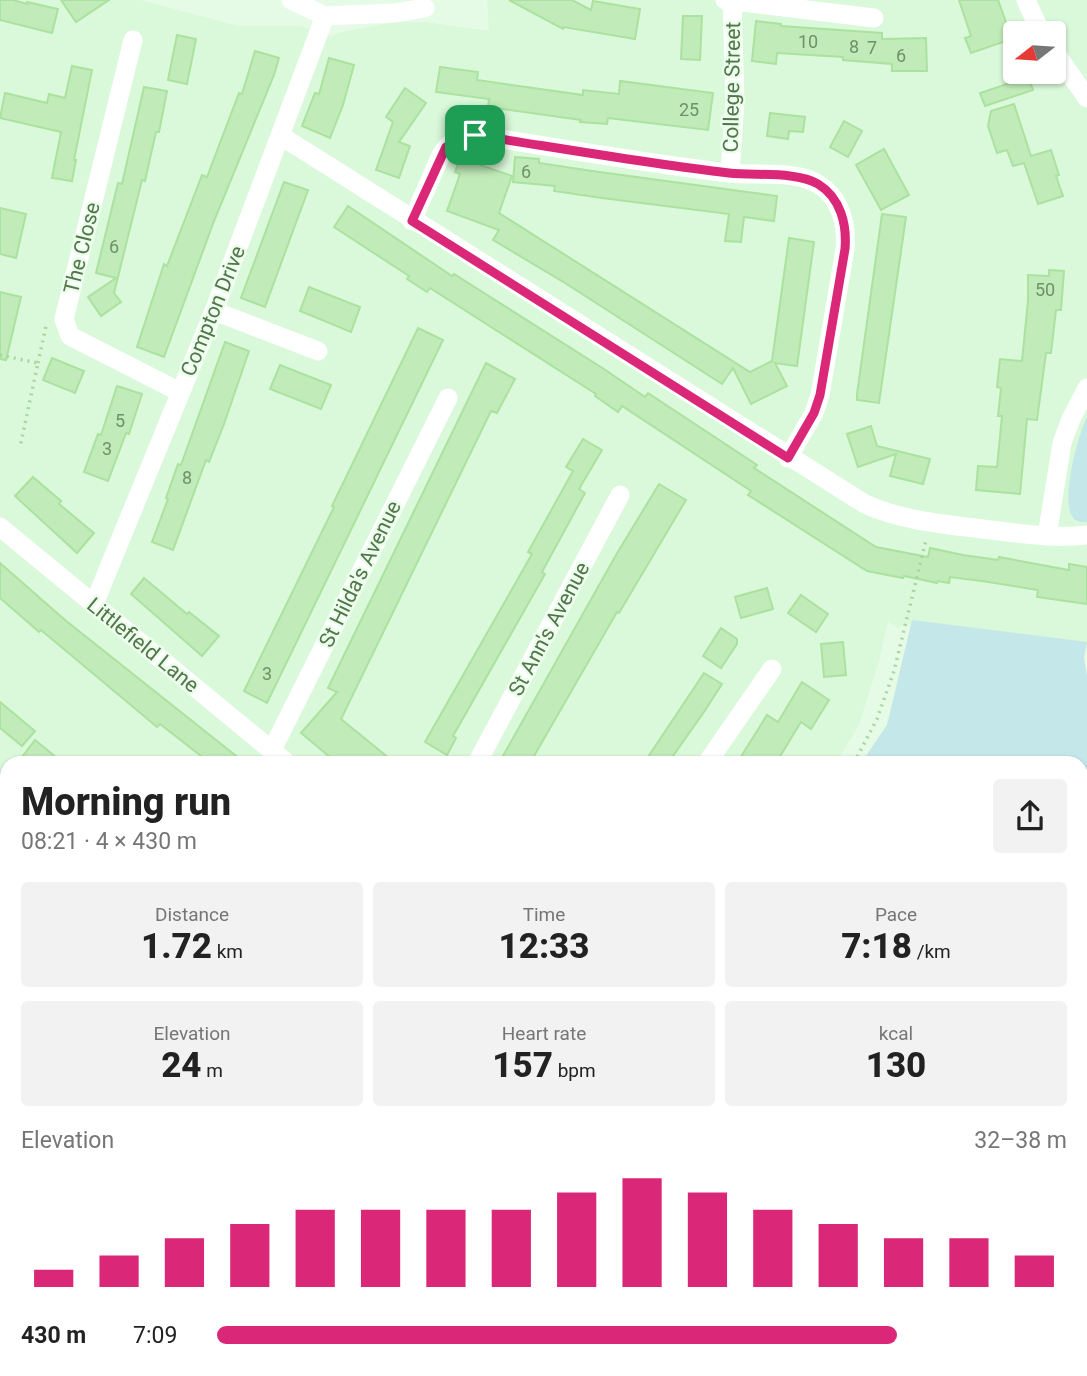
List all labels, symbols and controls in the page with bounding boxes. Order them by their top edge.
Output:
street label: College Street [719,21,745,152]
north arrow [1003,21,1066,84]
map controls [1003,21,1066,84]
house number: 10 [798,31,818,52]
house number: 8 [849,36,859,57]
house number: 7 [867,37,877,58]
house number: 6 [896,45,906,66]
house number: 25 [679,99,699,120]
pin [445,105,505,165]
icon: arrive [456,116,494,154]
house number: 6 [521,161,531,182]
street label: The Close [59,200,105,296]
house number: 6 [109,236,119,257]
street label: Compton Drive [176,242,250,380]
house number: 50 [1035,279,1055,300]
house number: 5 [115,410,125,431]
house number: 3 [102,438,112,459]
house number: 8 [182,467,192,488]
street label: St Hilda's Avenue [314,497,406,651]
street label: St Ann's Avenue [504,558,594,700]
street label: Littlefield Lane [82,593,204,697]
house number: 3 [262,663,272,684]
button: share [993,779,1067,853]
text: Morning run [21,780,231,824]
text: 08:21 · 4 × 430 m [21,828,197,855]
text: Distance [155,903,229,926]
text: Time [523,903,565,926]
text: Pace [875,903,917,926]
text: 1.72 [141,926,212,967]
text: 12:33 [499,926,589,967]
text: 7:18 [841,926,912,967]
text: km [212,940,243,963]
text: /km [912,940,951,963]
text: Elevation [154,1022,230,1045]
text: Heart rate [502,1022,586,1045]
text: kcal [879,1022,913,1045]
text: 24 [161,1045,202,1086]
text: 157 [492,1045,553,1086]
text: 130 [866,1045,926,1086]
text: m [202,1059,223,1082]
text: bpm [553,1059,596,1082]
text: Elevation [21,1127,114,1154]
text: 32–38 m [974,1127,1067,1154]
text: 430 m [21,1322,86,1349]
text: 7:09 [133,1322,177,1349]

